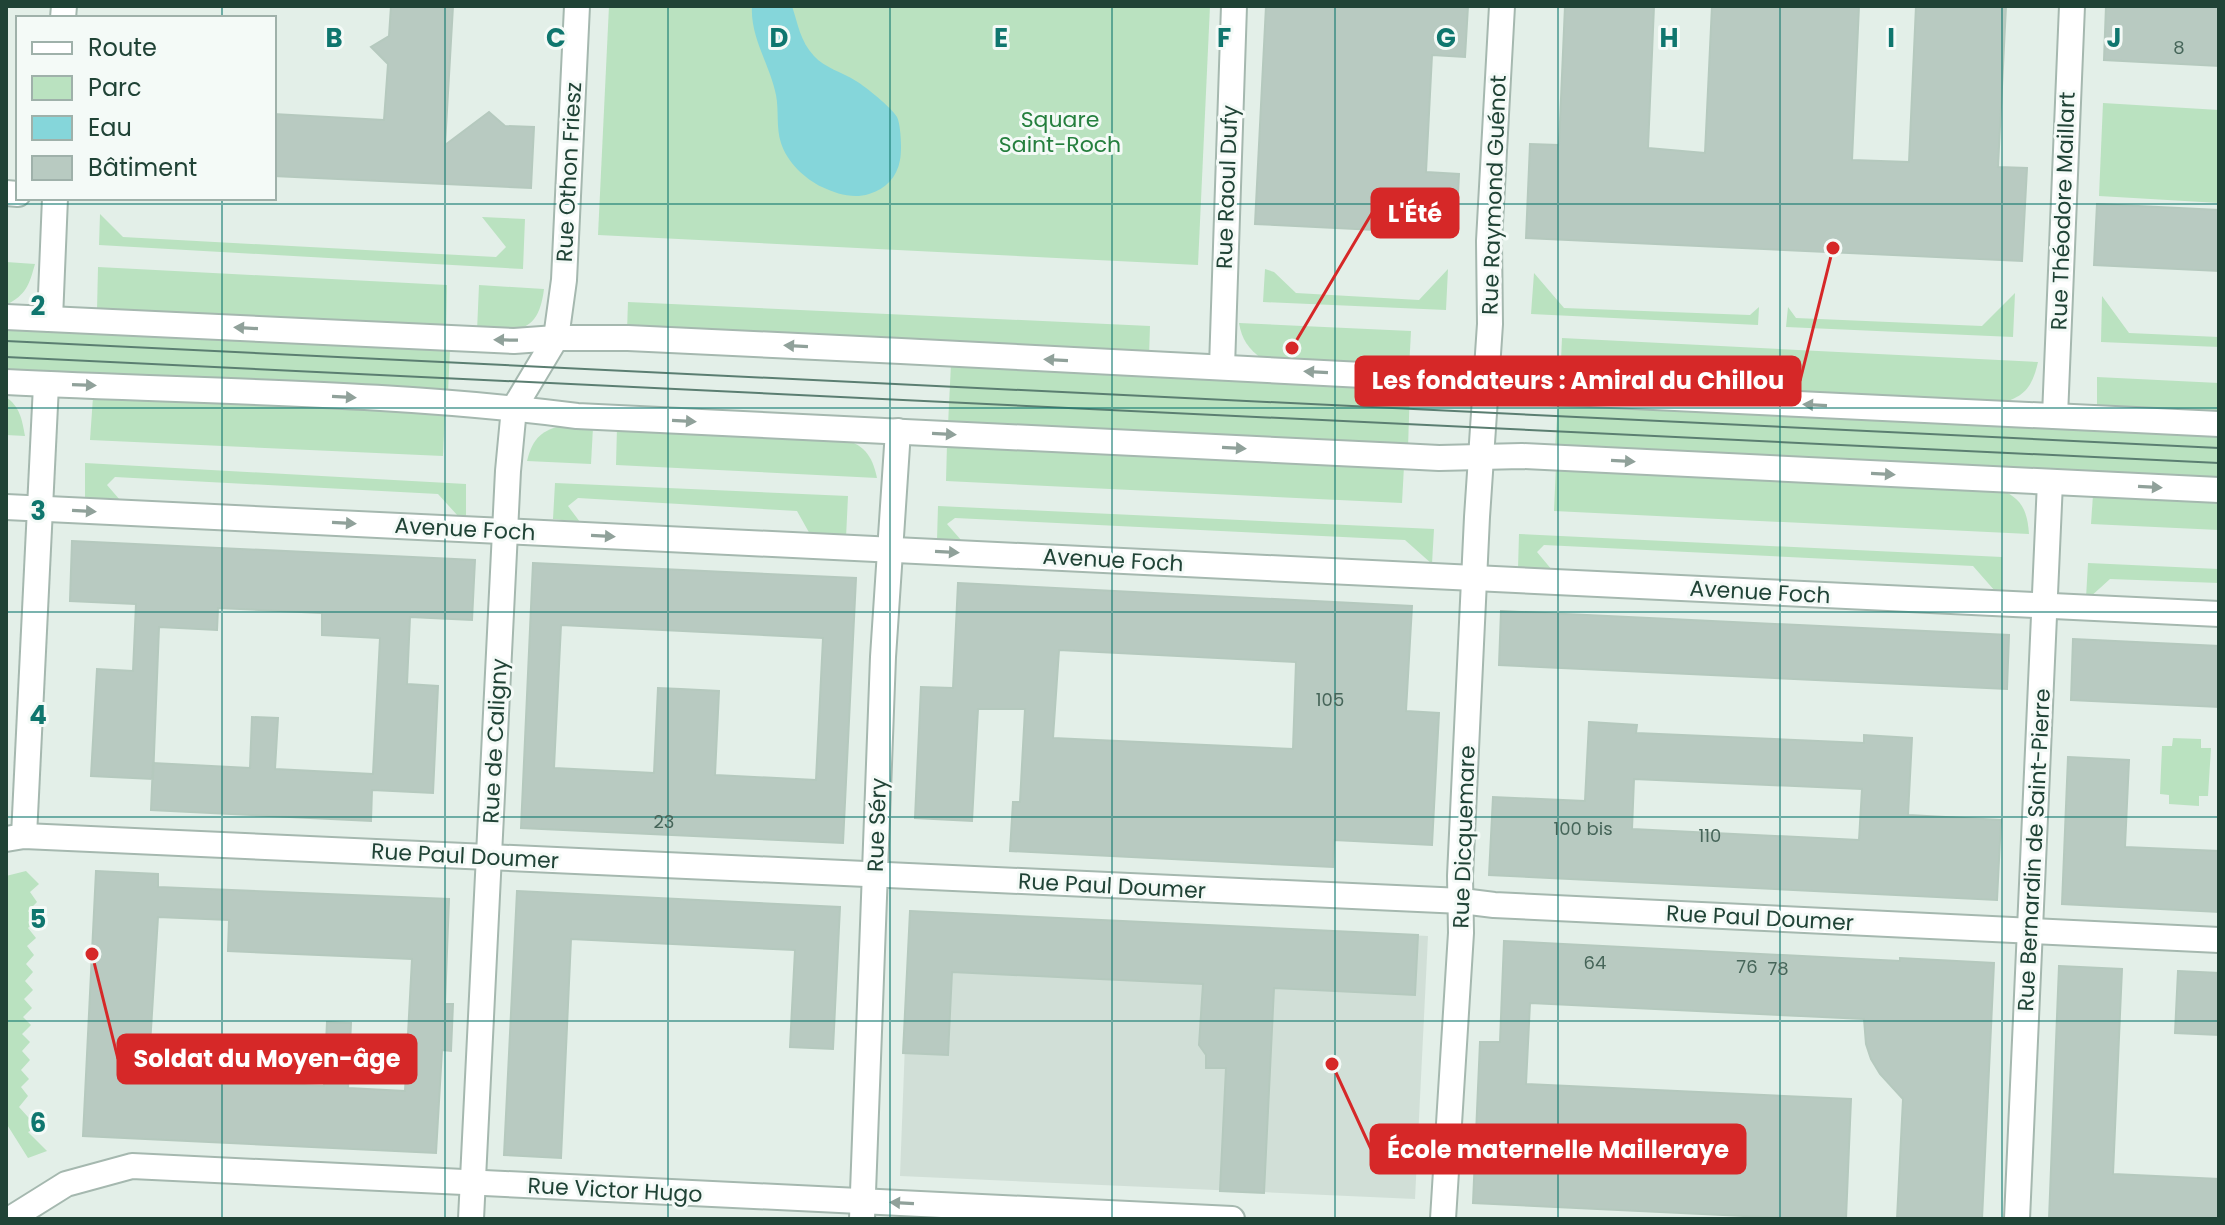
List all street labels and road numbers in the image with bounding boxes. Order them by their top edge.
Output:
street label: Rue Raymond Guénot [1474,74,1514,316]
street label: Rue Othon Friesz [549,81,589,263]
street label: Rue Théodore Maillart [2043,91,2083,331]
street label: Rue Raoul Dufy [1209,104,1245,269]
street label: Avenue Foch [394,510,536,548]
street label: Avenue Foch [1042,541,1184,579]
street label: Avenue Foch [1689,573,1831,611]
street label: Rue de Caligny [475,657,515,824]
street label: Rue Bernardin de Saint-Pierre [2010,688,2058,1012]
street label: Rue Dicquemare [1445,745,1483,929]
street label: Rue Séry [860,777,894,873]
street label: Rue Paul Doumer [370,836,560,876]
street label: Rue Paul Doumer [1017,866,1207,906]
street label: Rue Paul Doumer [1665,898,1855,938]
street label: Rue Victor Hugo [527,1170,703,1210]

